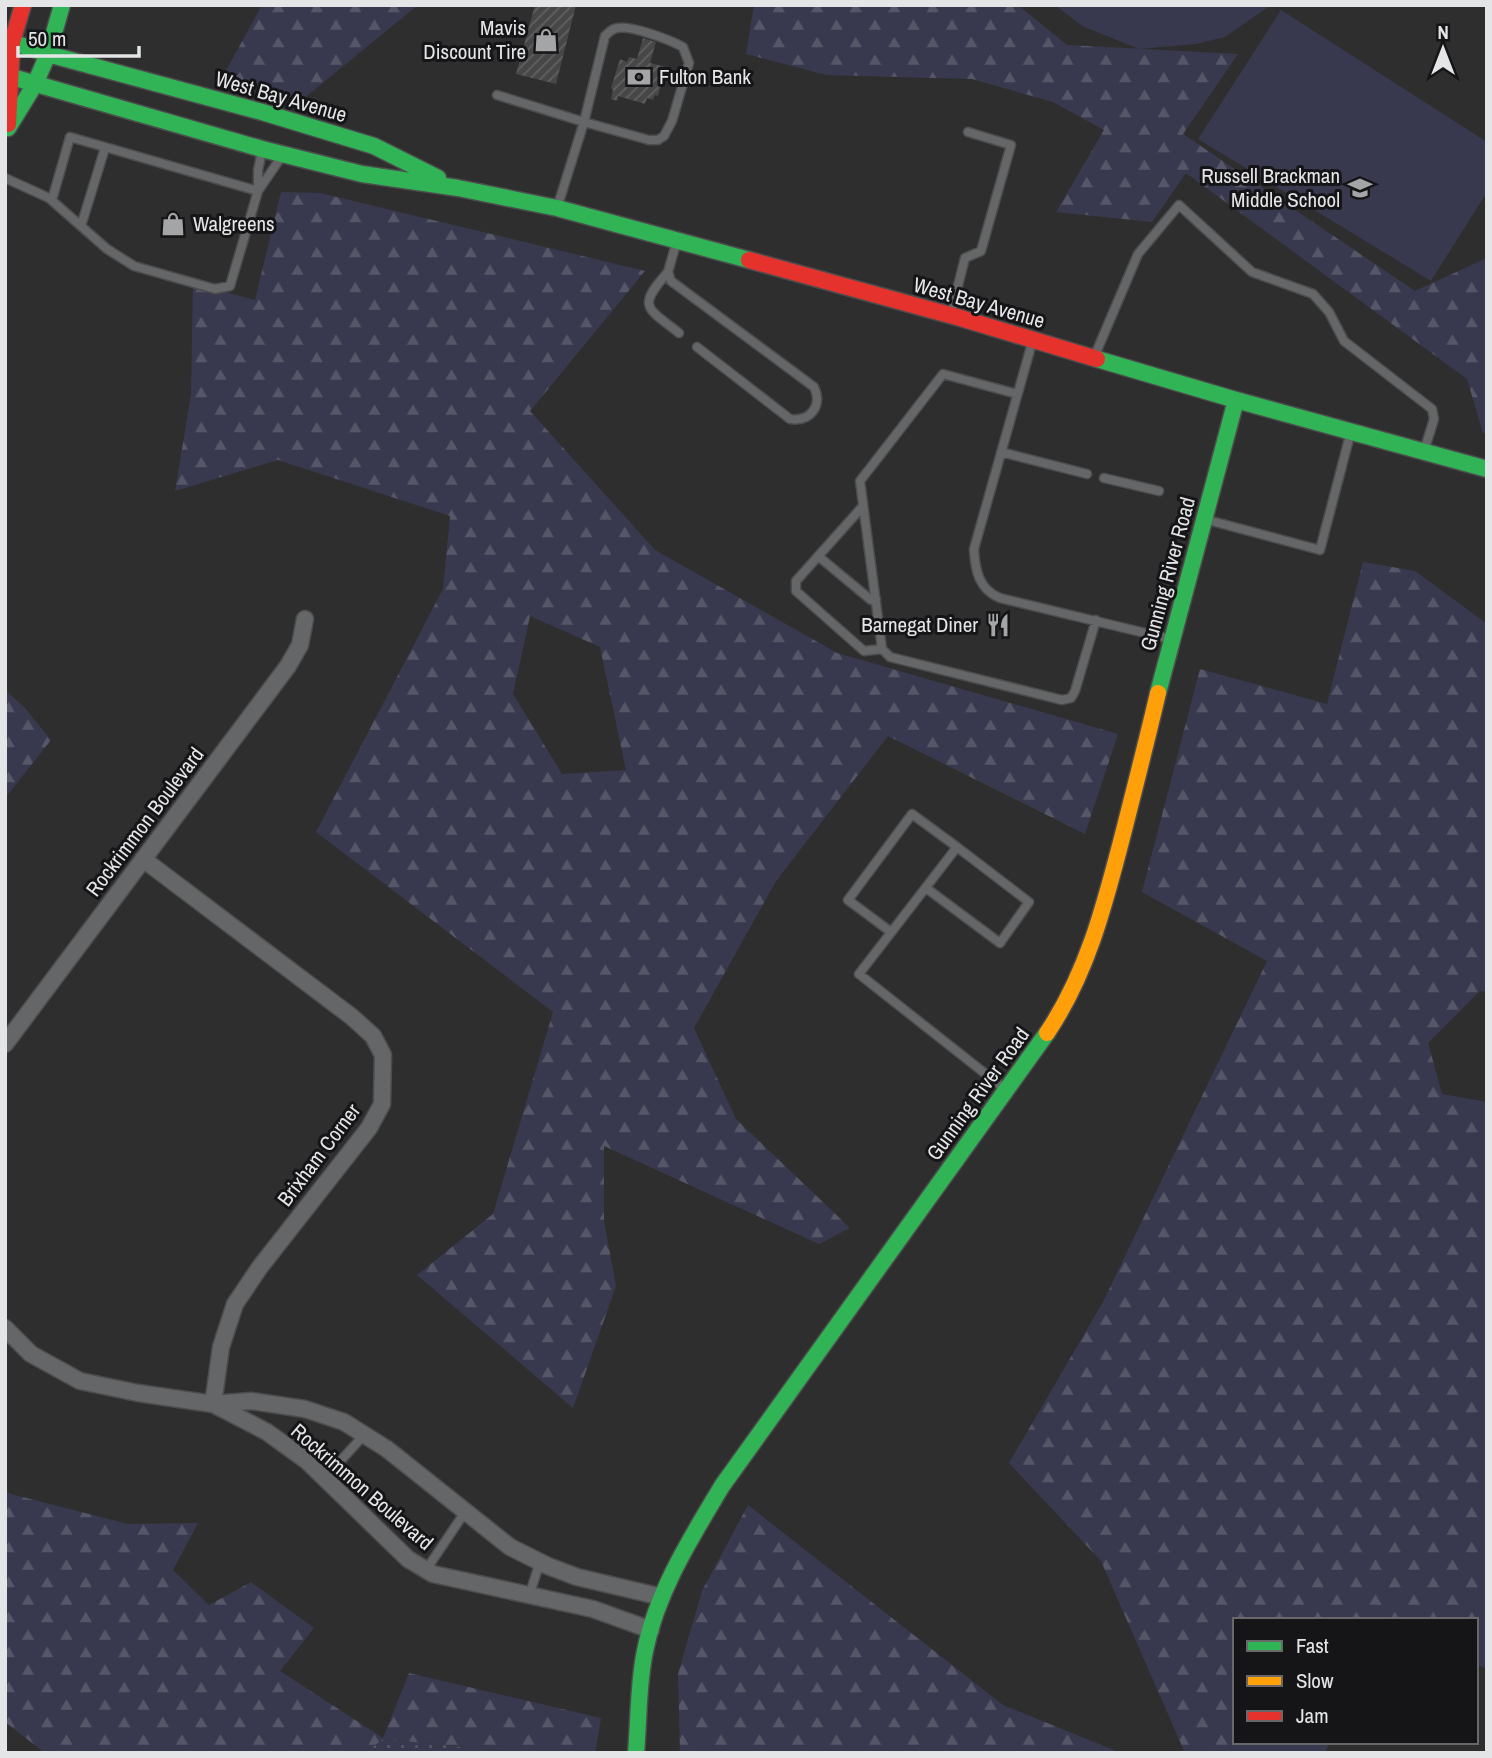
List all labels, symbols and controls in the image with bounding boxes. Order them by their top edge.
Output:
place label: Mavis Discount Tire [423,13,526,66]
scale bar [18,14,138,58]
north arrow [1408,14,1478,84]
text: N [1437,19,1449,45]
text: 50 m [28,24,66,53]
shop icon: Mavis Discount Tire [532,26,560,54]
place label: Fulton Bank [659,62,751,91]
bank icon: Fulton Bank [625,63,653,91]
street label: West Bay Avenue [212,64,350,129]
place label: Russell Brackman Middle School [1201,161,1340,214]
school or university icon: Russell Brackman Middle School [1346,174,1374,202]
place label: Walgreens [193,209,275,238]
shop icon: Walgreens [159,210,187,238]
street label: West Bay Avenue [910,270,1048,335]
street label: Gunning River Road [1133,494,1202,654]
place label: Barnegat Diner [861,610,978,639]
restaurant icon: Barnegat Diner [984,611,1012,639]
street label: Rockrimmon Boulevard [79,741,210,902]
street label: Gunning River Road [919,1021,1036,1166]
street label: Brixham Corner [270,1097,367,1212]
street label: Rockrimmon Boulevard [285,1417,440,1557]
legend [1233,1618,1478,1744]
text: Fast [1296,1631,1329,1660]
text: Slow [1296,1666,1334,1695]
text: Jam [1296,1701,1329,1730]

